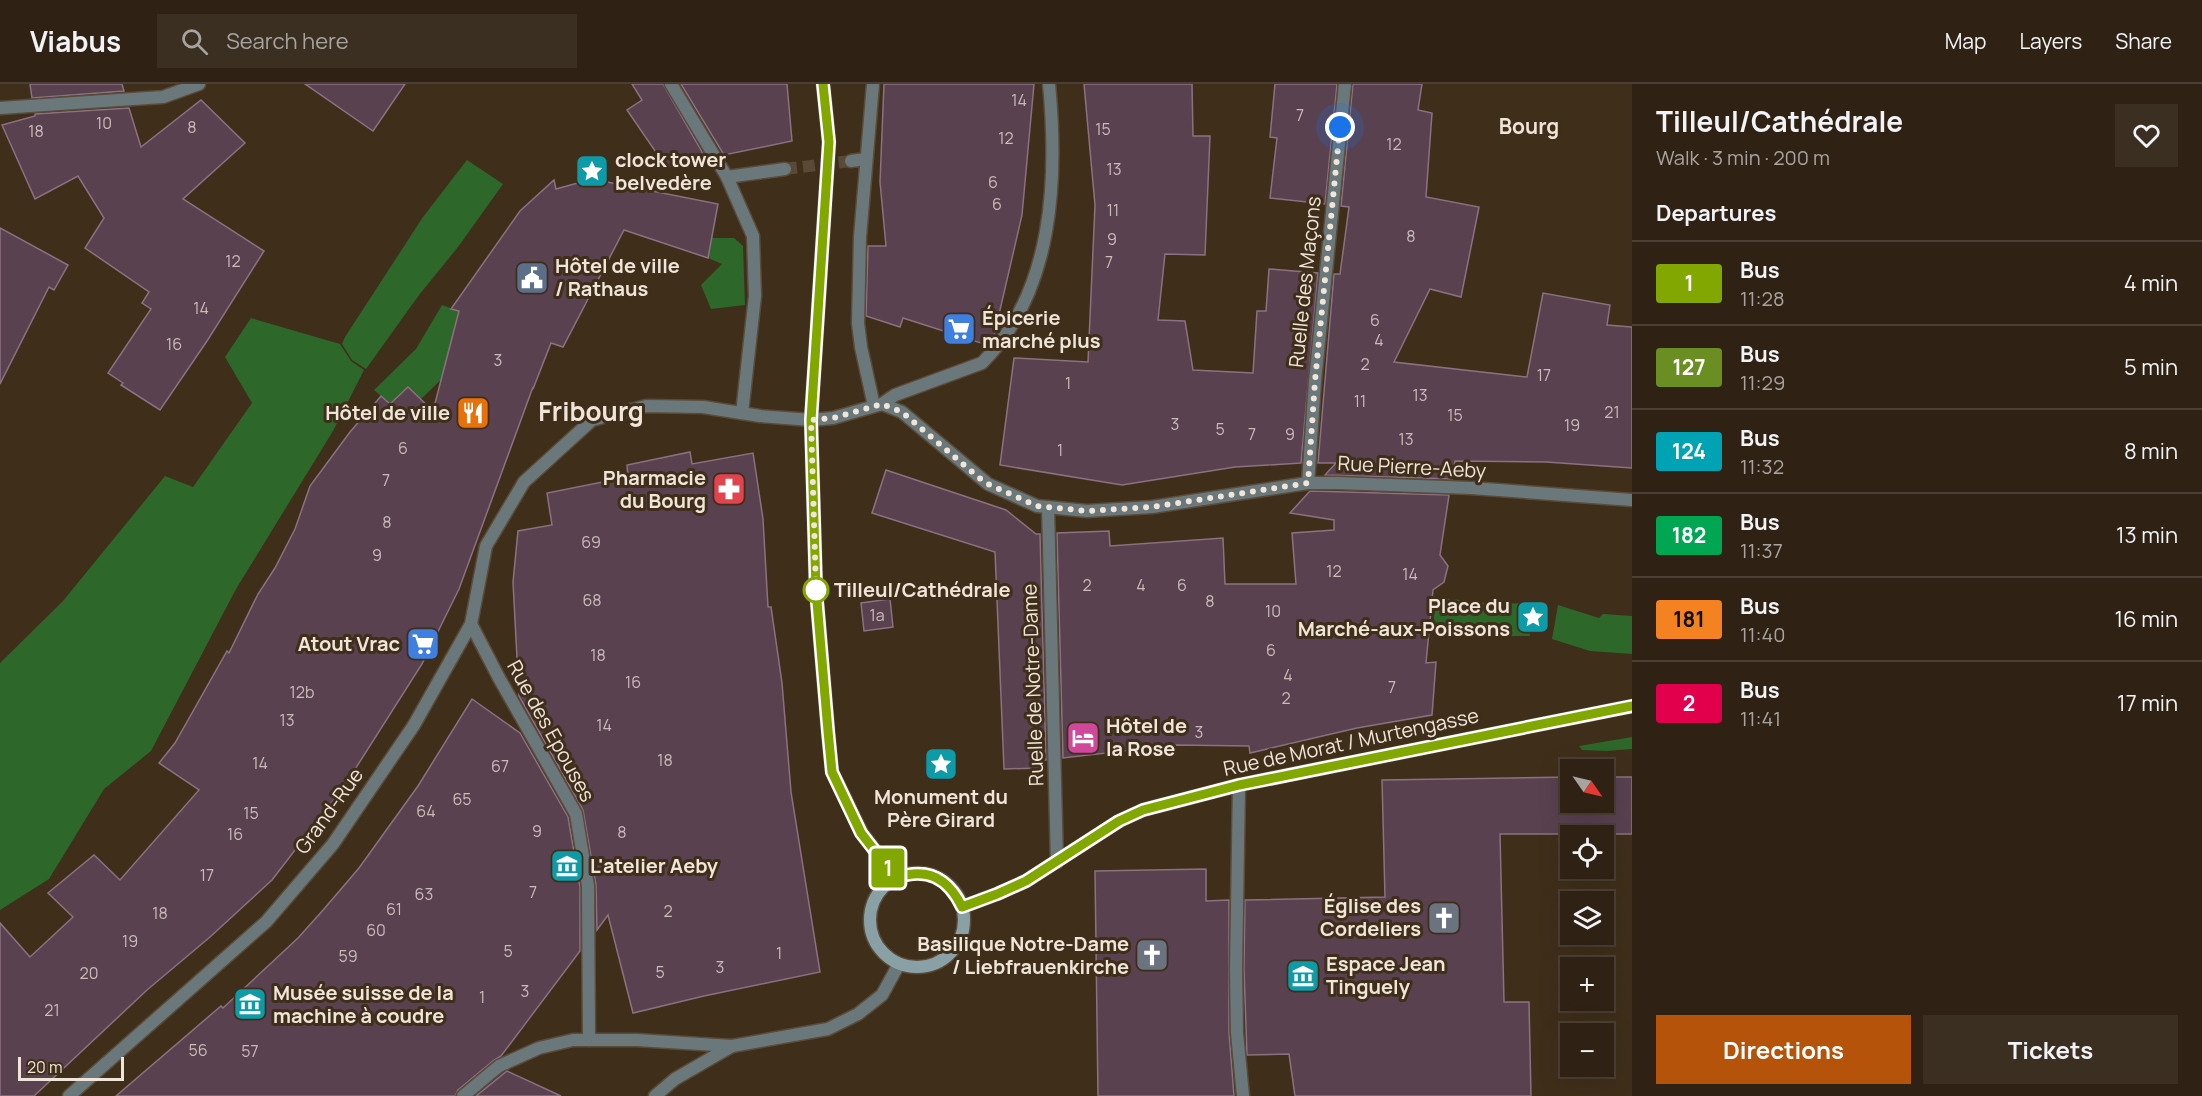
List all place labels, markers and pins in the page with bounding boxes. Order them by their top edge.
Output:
place label: clock tower belvedère [615,146,726,196]
place icon: clock tower belvedère [574,153,610,189]
place label: Hôtel de ville / Rathaus [555,252,680,302]
public building icon: Hôtel de ville / Rathaus [514,260,550,296]
place label: Épicerie marché plus [982,304,1101,354]
supermarket icon: Épicerie marché plus [941,311,977,347]
restaurant icon: Hôtel de ville [455,395,491,431]
place label: Hôtel de ville [325,399,450,426]
place label: Pharmacie du Bourg [603,464,706,514]
pharmacy icon: Pharmacie du Bourg [711,471,747,507]
place label: Tilleul/Cathédrale [834,576,1011,603]
marker: Tilleul/Cathédrale [803,577,829,603]
place label: Place du Marché-aux-Poissons [1298,592,1510,642]
place icon: Place du Marché-aux-Poissons [1515,599,1551,635]
supermarket icon: Atout Vrac [405,626,441,662]
place label: Atout Vrac [298,630,400,657]
place label: Hôtel de la Rose [1106,712,1187,762]
hotel icon: Hôtel de la Rose [1065,720,1101,756]
place icon: Monument du Père Girard [923,746,959,782]
place label: Monument du Père Girard [874,783,1008,833]
museum icon: L'atelier Aeby [549,848,585,884]
place label: L'atelier Aeby [590,852,719,879]
place label: Église des Cordeliers [1320,892,1421,942]
church icon: Église des Cordeliers [1426,900,1462,936]
place label: Basilique Notre-Dame / Liebfrauenkirche [917,930,1129,980]
church icon: Basilique Notre-Dame / Liebfrauenkirche [1134,937,1170,973]
place label: Espace Jean Tinguely [1326,950,1446,1000]
museum icon: Espace Jean Tinguely [1285,958,1321,994]
place label: Musée suisse de la machine à coudre [273,979,454,1029]
museum icon: Musée suisse de la machine à coudre [232,986,268,1022]

